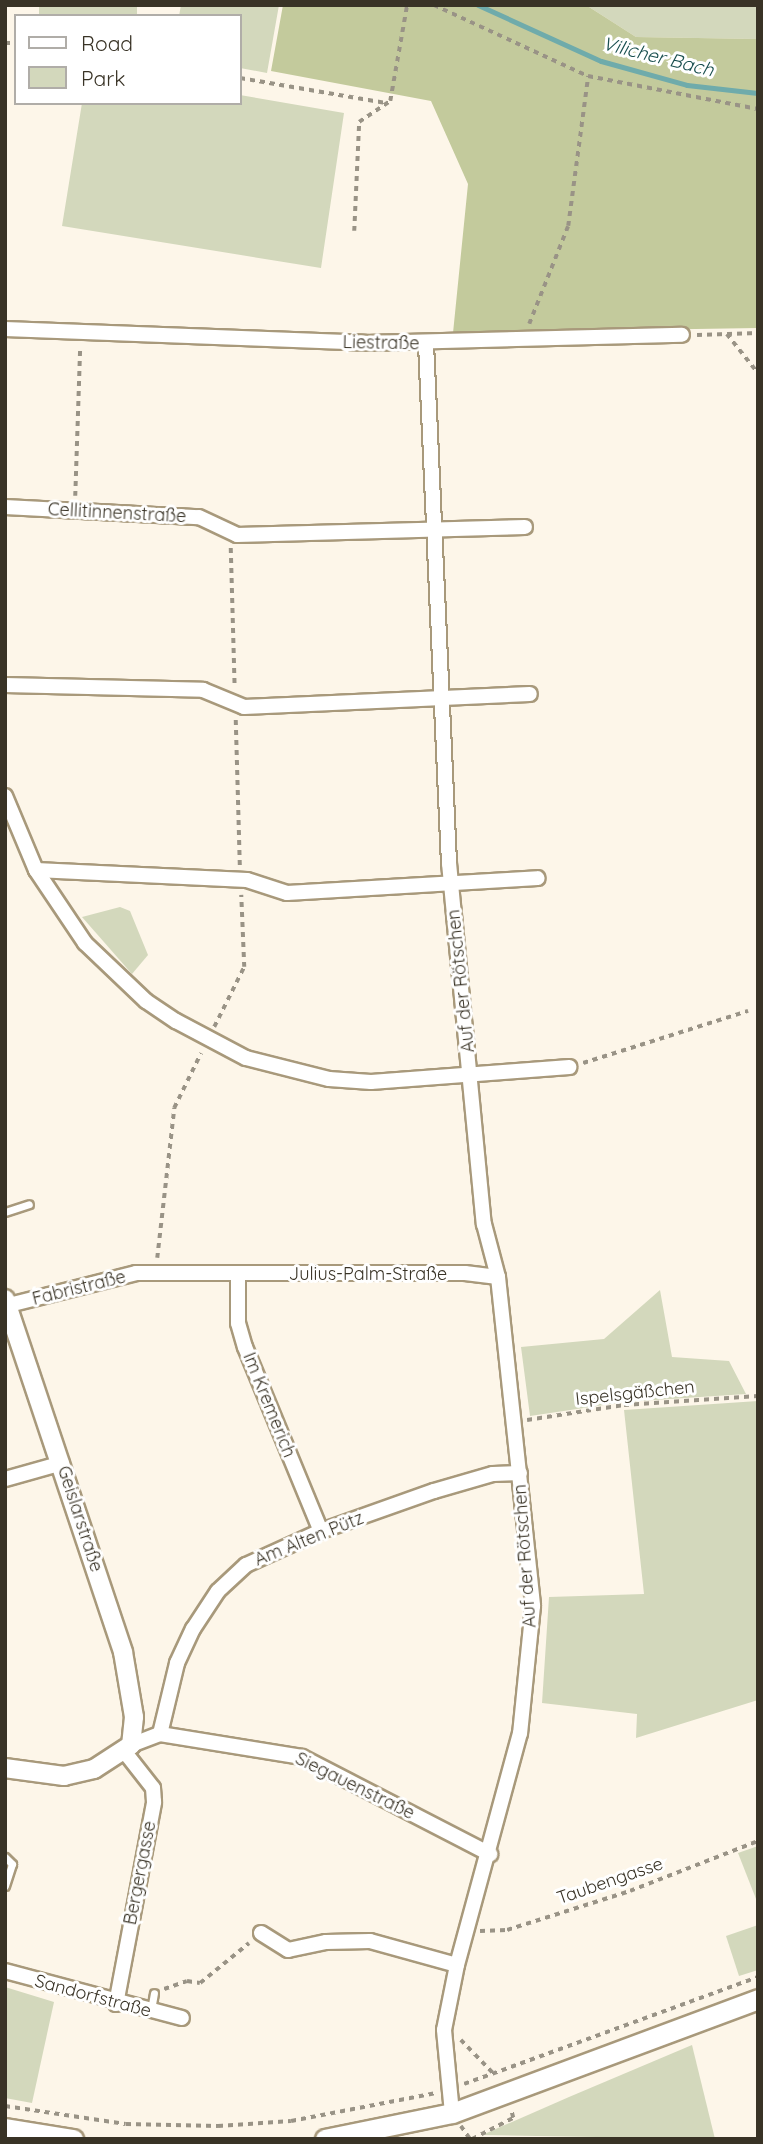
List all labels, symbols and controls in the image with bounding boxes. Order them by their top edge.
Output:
legend [14,14,242,105]
text: Road [81,30,133,56]
water label: Vilicher Bach [600,32,716,82]
text: Park [81,65,125,91]
street label: Liestraße [342,332,420,354]
street label: Cellitinnenstraße [47,499,187,527]
street label: Auf der Rötschen [443,908,479,1054]
street label: Julius-Palm-Straße [289,1263,447,1285]
street label: Fabristraße [30,1266,128,1310]
street label: Im Kremerich [238,1349,300,1461]
street label: Ispelsgäßchen [574,1376,696,1410]
street label: Geislarstraße [53,1463,107,1575]
street label: Auf der Rötschen [509,1483,541,1629]
street label: Am Alten Pütz [251,1507,367,1571]
street label: Siegauenstraße [292,1748,418,1824]
street label: Bergergasse [119,1819,161,1927]
street label: Taubengasse [554,1853,666,1909]
street label: Sandorfstraße [32,1970,154,2022]

